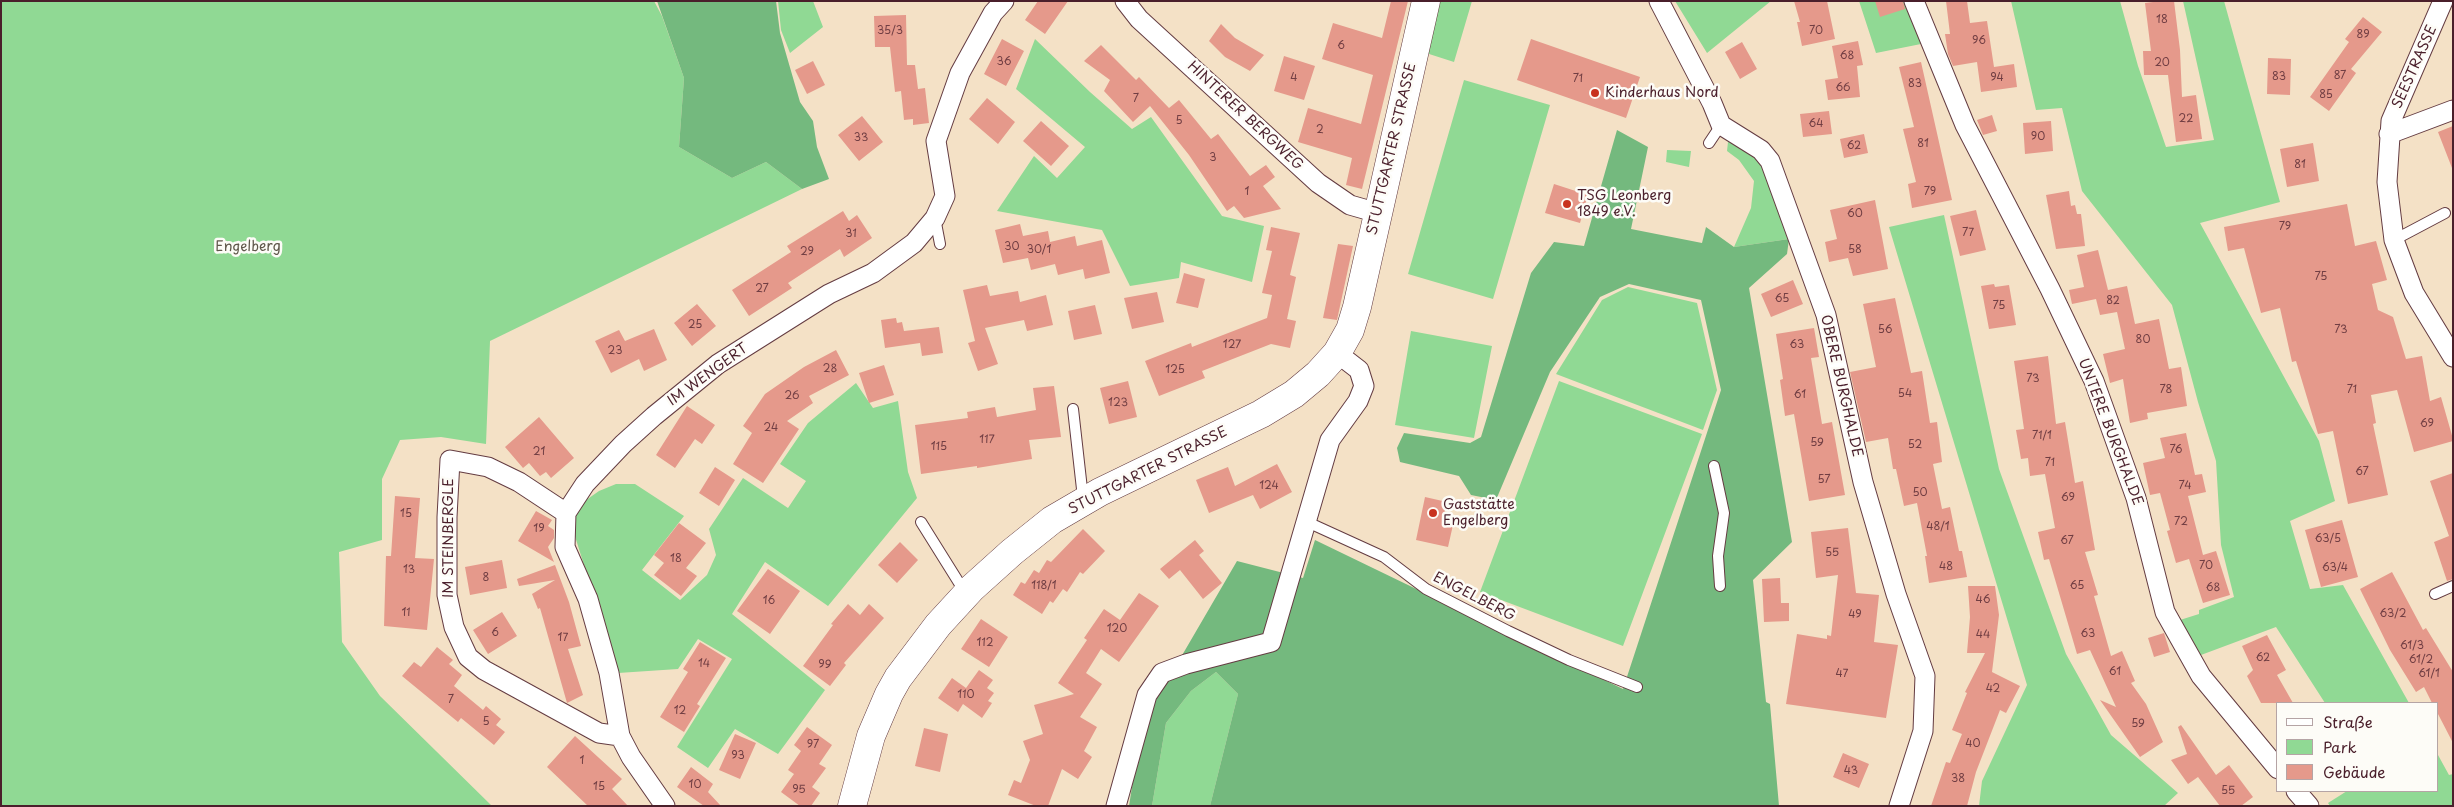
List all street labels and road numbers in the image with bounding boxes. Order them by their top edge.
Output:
street label: SEESTRASSE [2389,23,2441,111]
street label: HINTERER BERGWEG [1184,58,1306,174]
street label: STUTTGARTER STRASSE [1364,61,1420,237]
street label: OBERE BURGHALDE [1816,313,1866,459]
street label: IM WENGERT [665,340,751,410]
street label: UNTERE BURGHALDE [2074,356,2146,508]
street label: STUTTGARTER STRASSE [1066,424,1230,518]
street label: IM STEINBERGLE [441,478,457,598]
street label: ENGELBERG [1430,569,1518,625]

